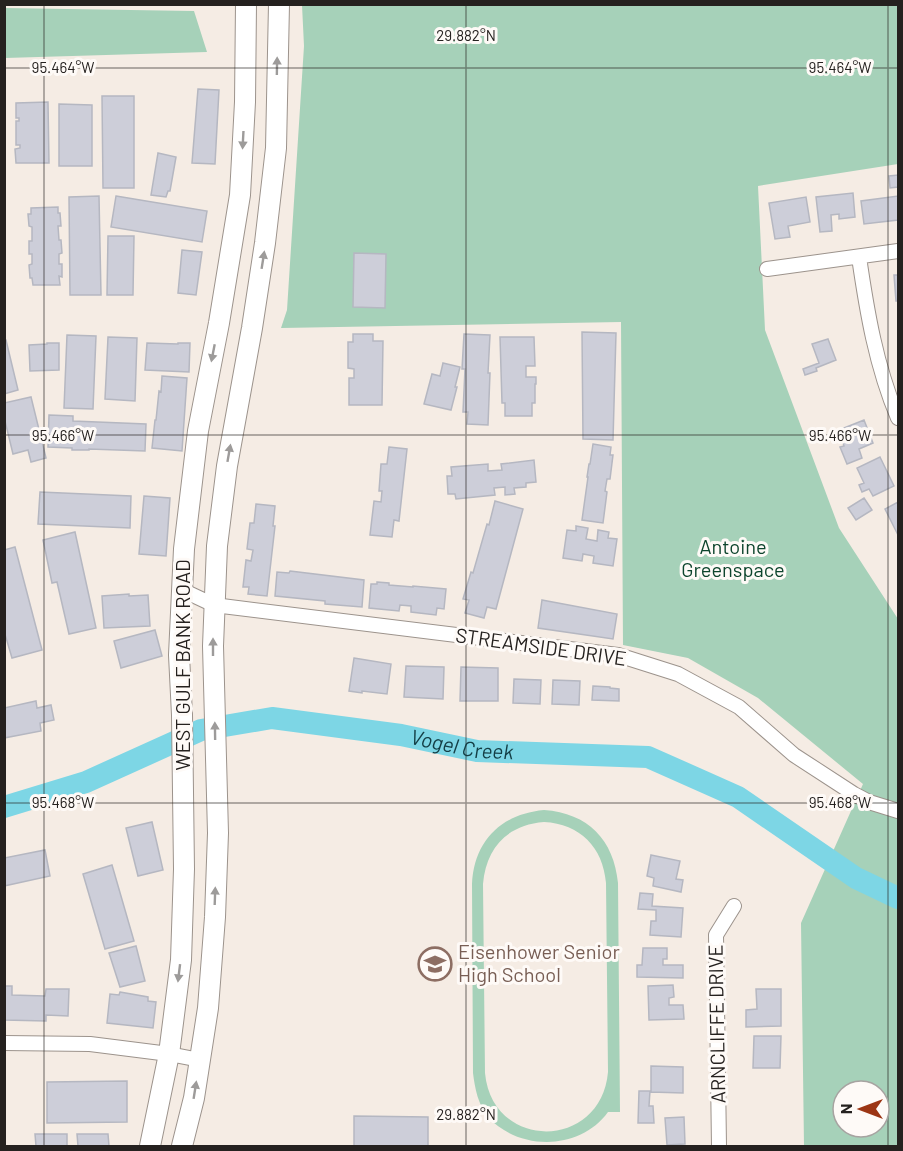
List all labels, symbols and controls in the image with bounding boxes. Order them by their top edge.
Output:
text: 29.882°N [436,26,496,44]
one-way arrow [273,57,282,76]
text: 95.464°W [32,58,94,76]
text: 95.464°W [809,58,871,76]
one-way arrow [238,130,248,149]
one-way arrow [258,251,267,270]
one-way arrow [208,344,217,363]
text: 95.466°W [32,426,94,444]
text: 95.466°W [809,426,871,444]
one-way arrow [225,443,234,462]
park label: Antoine Greenspace [681,534,785,581]
street label: WEST GULF BANK ROAD [170,559,194,771]
street label: STREAMSIDE DRIVE [454,622,628,670]
one-way arrow [208,637,218,656]
one-way arrow [210,722,219,741]
water label: Vogel Creek [408,723,515,763]
text: 95.468°W [32,793,94,811]
text: 95.468°W [809,793,871,811]
one-way arrow [211,886,220,905]
place label: Eisenhower Senior High School [458,939,620,986]
street label: ARNCLIFFE DRIVE [703,944,729,1104]
school or university icon: Eisenhower Senior High School [417,946,453,982]
one-way arrow [175,964,184,983]
north arrow [831,1079,891,1139]
one-way arrow [191,1080,200,1099]
text: N [836,1104,855,1114]
text: 29.882°N [436,1105,496,1123]

